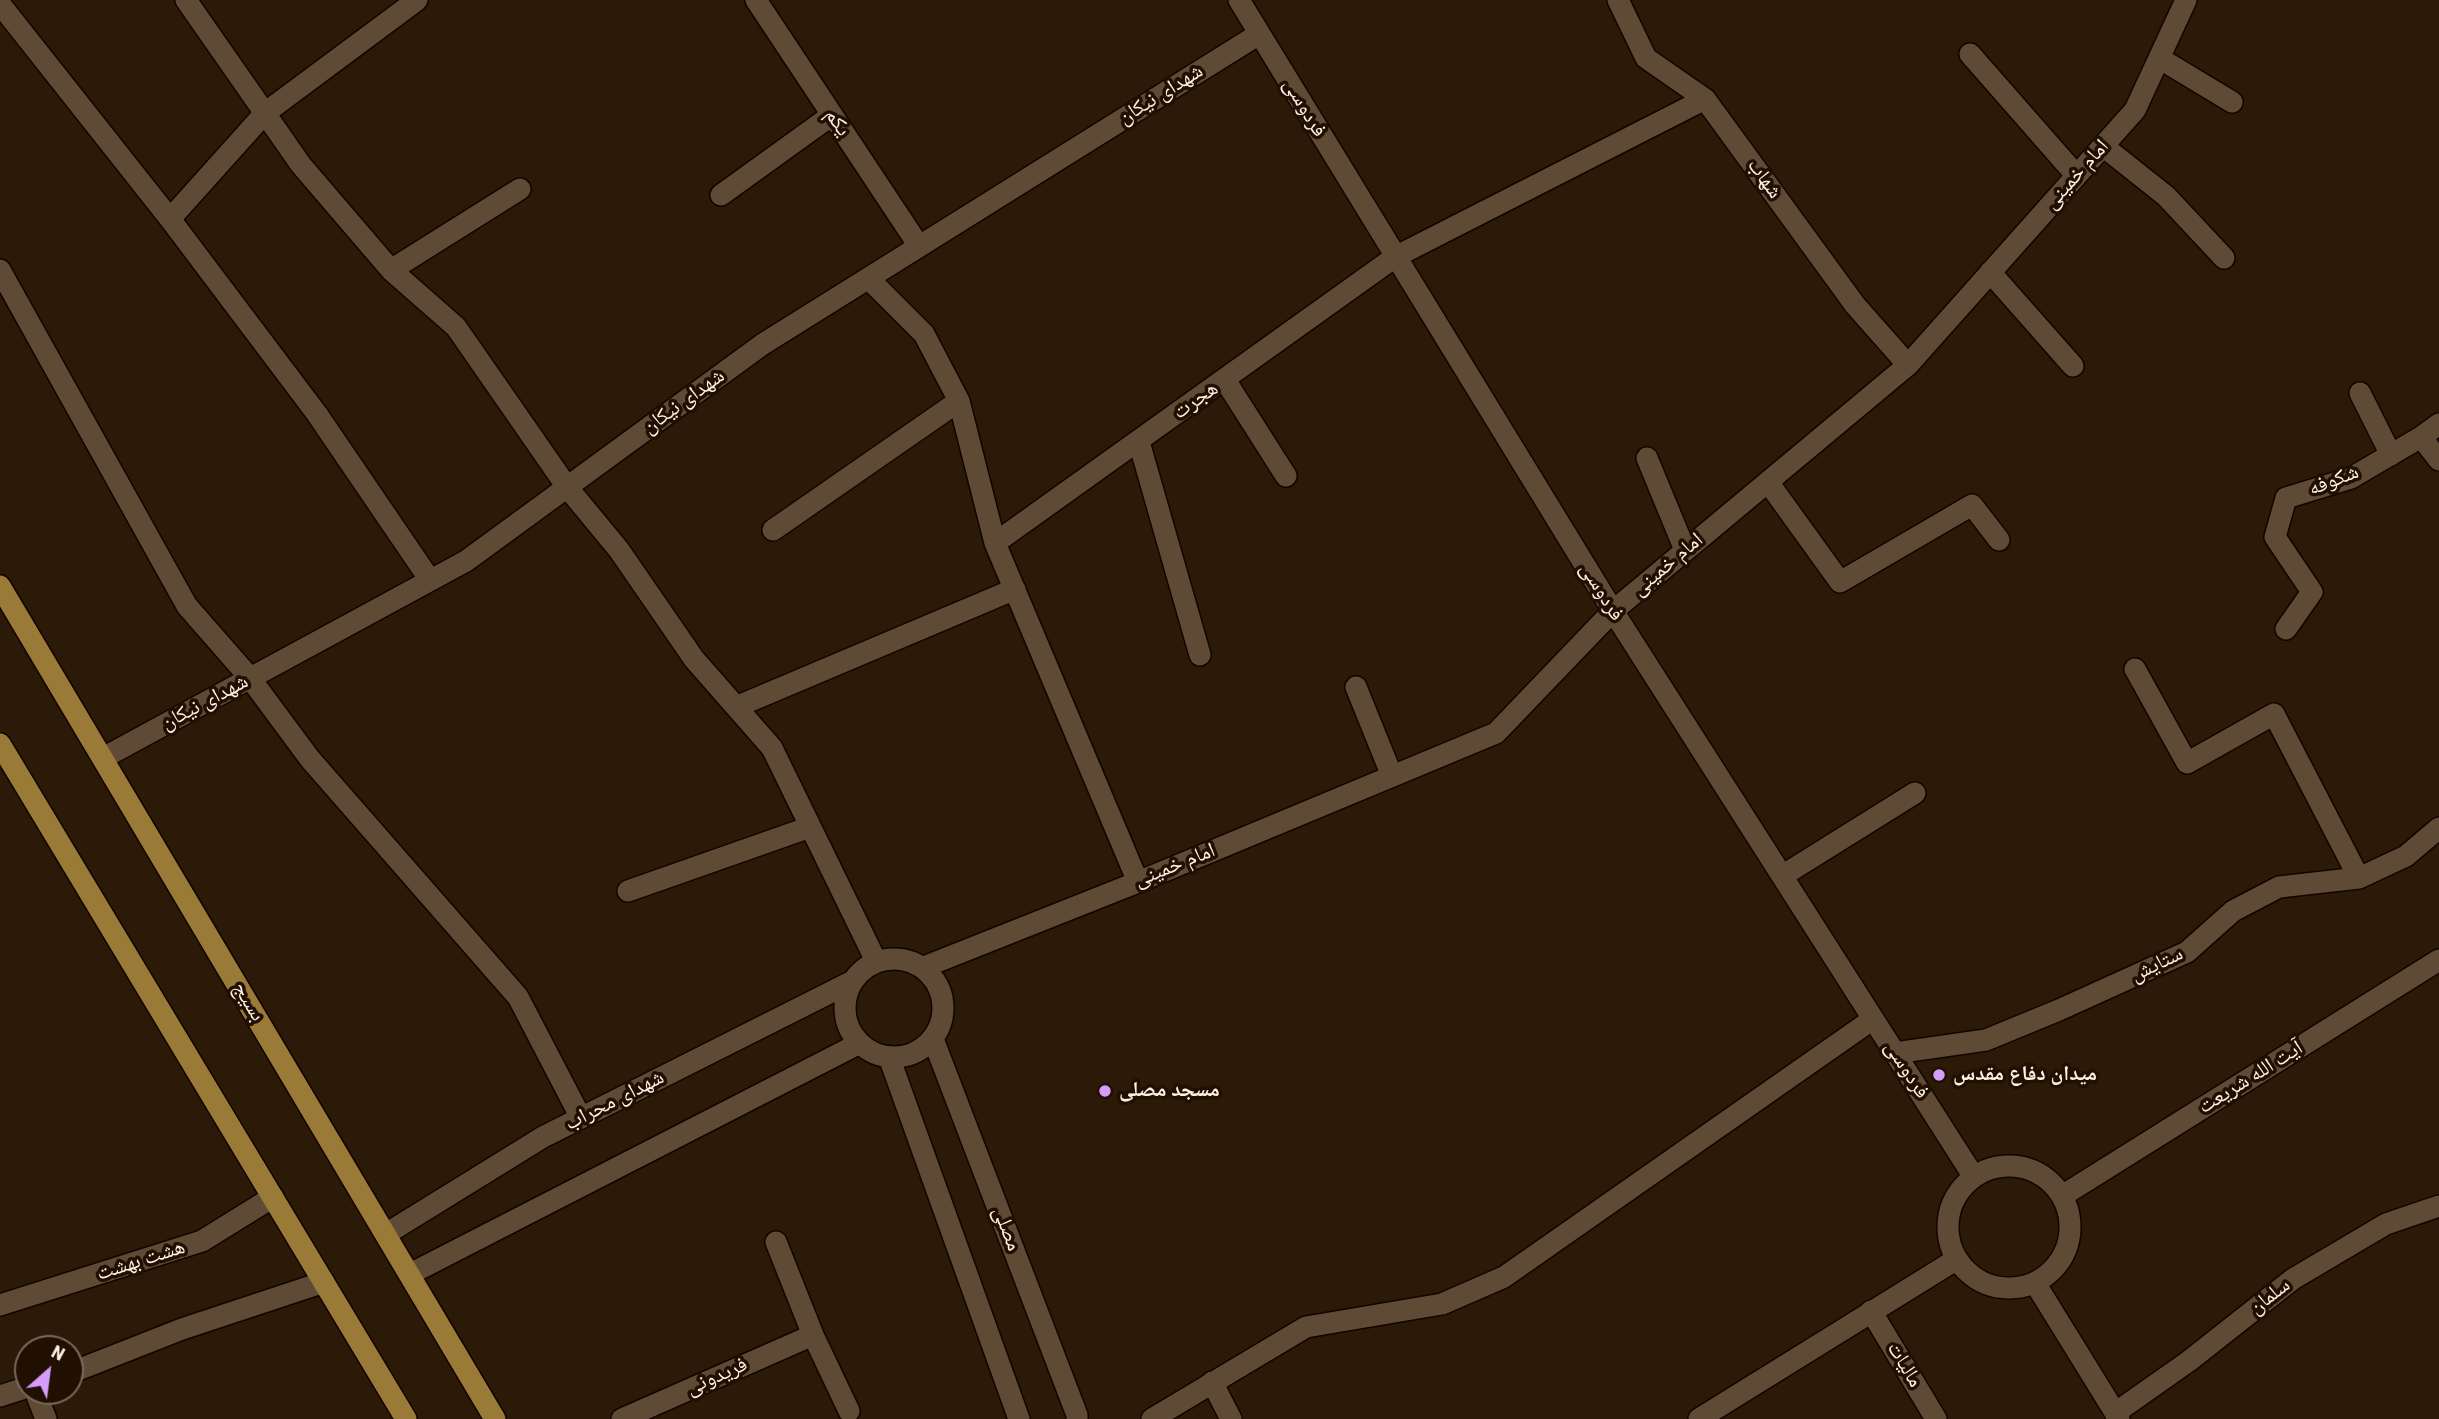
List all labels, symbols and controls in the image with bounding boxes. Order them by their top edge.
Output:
street label: شهدای نیکان [1114,59,1208,131]
street label: فردوسی [1277,74,1331,142]
street label: یکم [819,104,855,142]
street label: امام خمینی [2039,135,2115,215]
street label: شهاب [1741,154,1787,204]
street label: شهدای نیکان [638,364,730,440]
street label: هجرت [1169,377,1223,425]
street label: شکوفه [2305,460,2363,502]
street label: امام خمینی [1627,528,1709,602]
street label: فردوسی [1573,558,1629,626]
street label: شهدای نیکان [157,670,253,736]
street label: امام خمینی [1131,838,1219,894]
street label: ستایش [2127,942,2187,988]
street label: بسیج [227,978,269,1026]
street label: فردوسی [1878,1036,1934,1104]
street label: آیت الله شریعت [2194,1036,2308,1120]
place label: میدان دفاع مقدس [1953,1062,2097,1088]
street label: شهدای محراب [561,1065,669,1137]
marker: میدان دفاع مقدس [1931,1067,1947,1083]
place label: مسجد مصلی [1119,1078,1220,1104]
marker: مسجد مصلی [1097,1083,1113,1099]
street label: مصلی [986,1203,1026,1255]
street label: هشت بهشت [94,1235,188,1287]
street label: سلمان [2244,1273,2296,1321]
north arrow [14,1335,84,1405]
street label: مالیات [1881,1338,1927,1392]
text: N [48,1340,69,1366]
street label: فریدونی [682,1352,752,1402]

